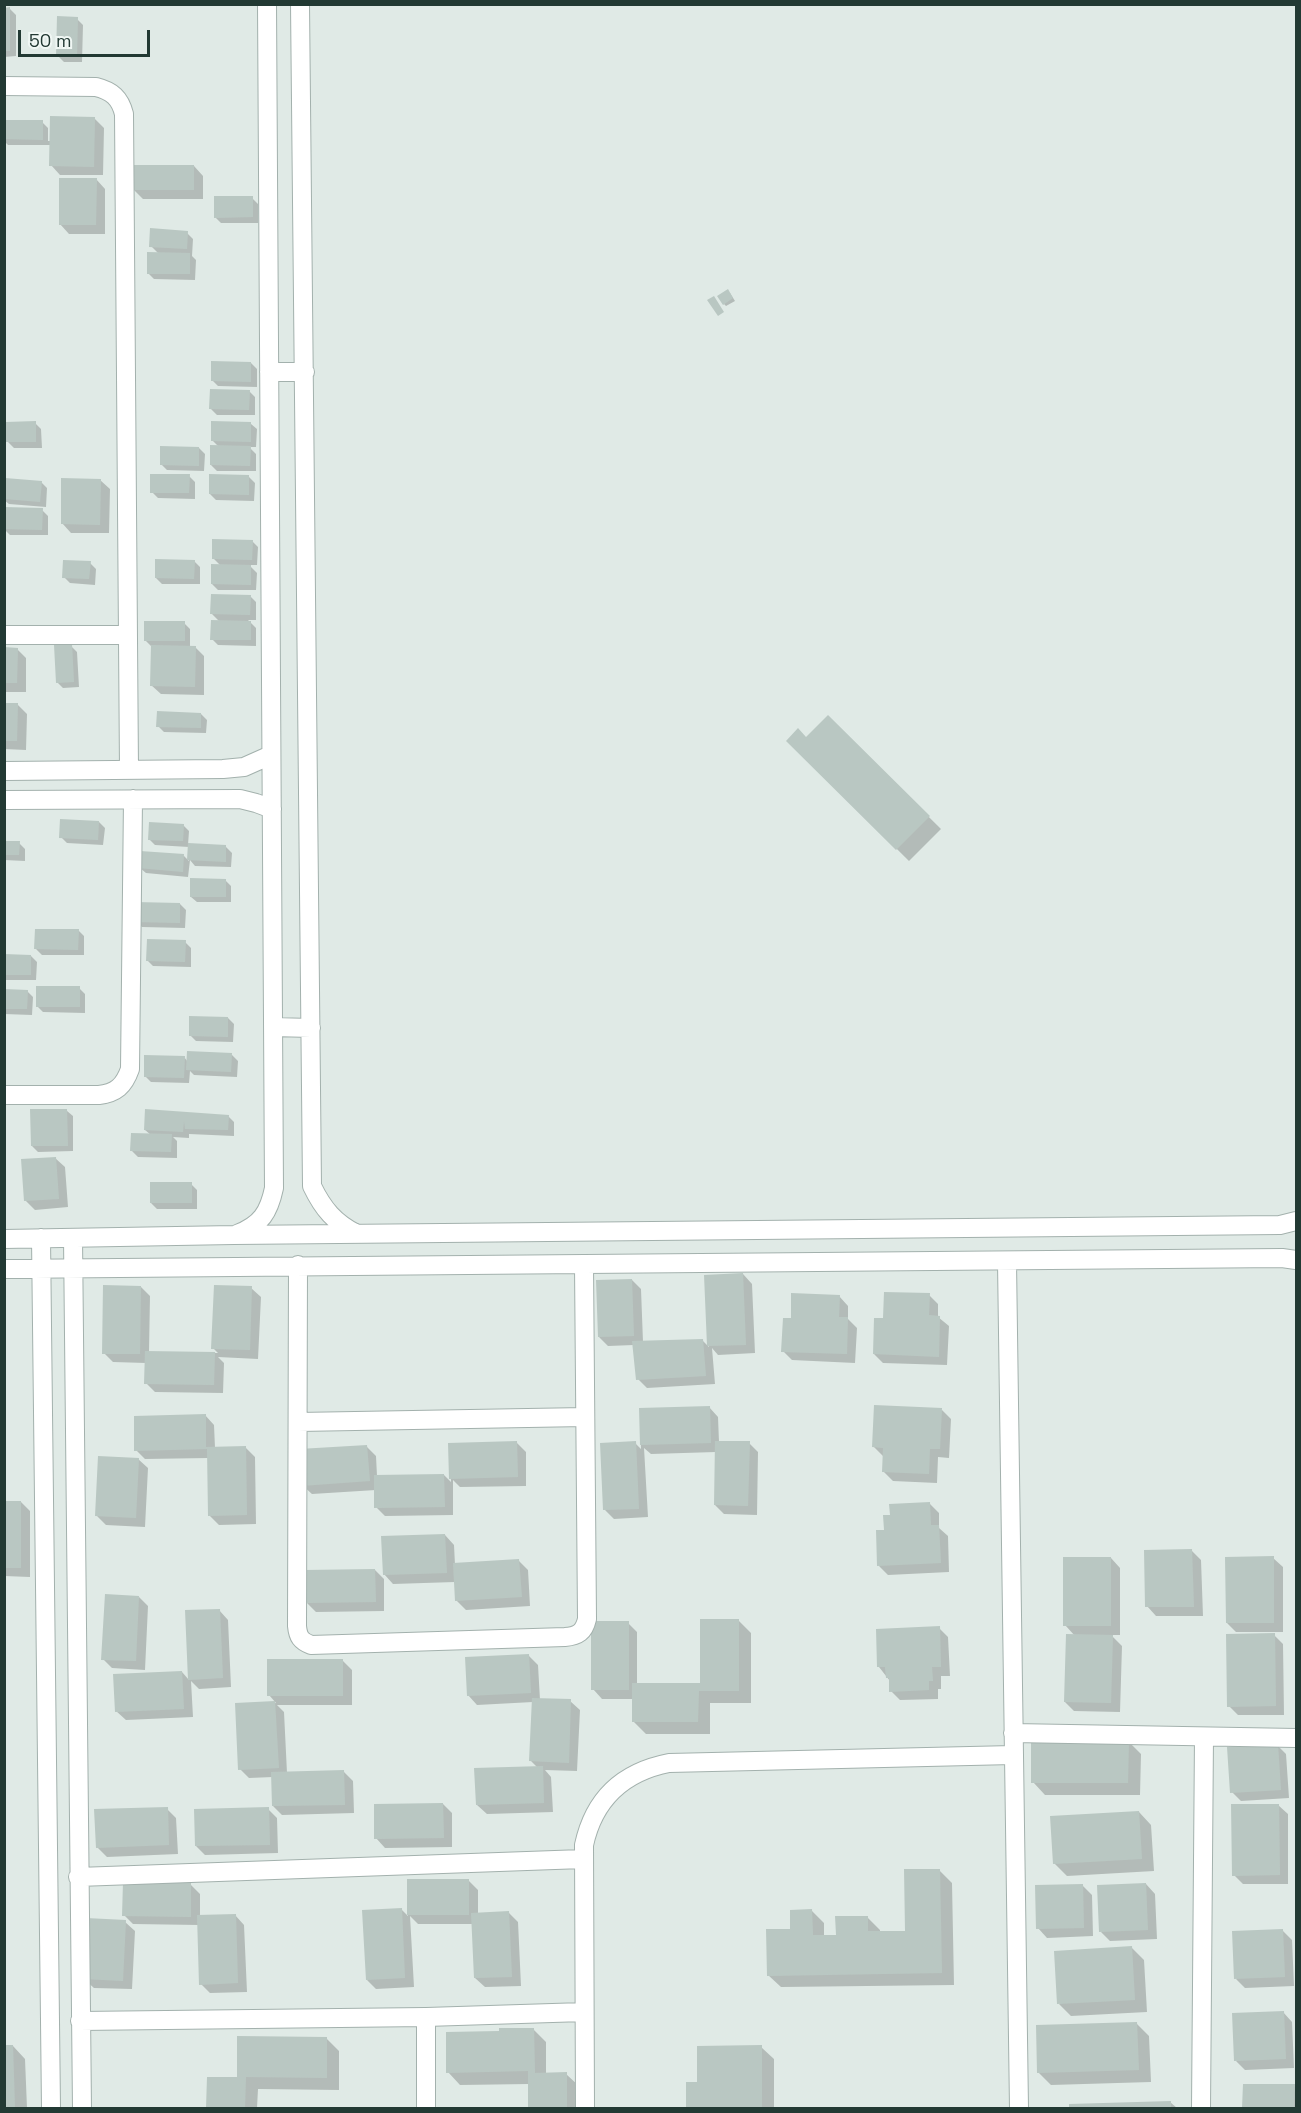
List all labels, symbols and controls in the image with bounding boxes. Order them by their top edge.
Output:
scale bar [21,18,153,56]
text: 50 m [29,29,71,52]

